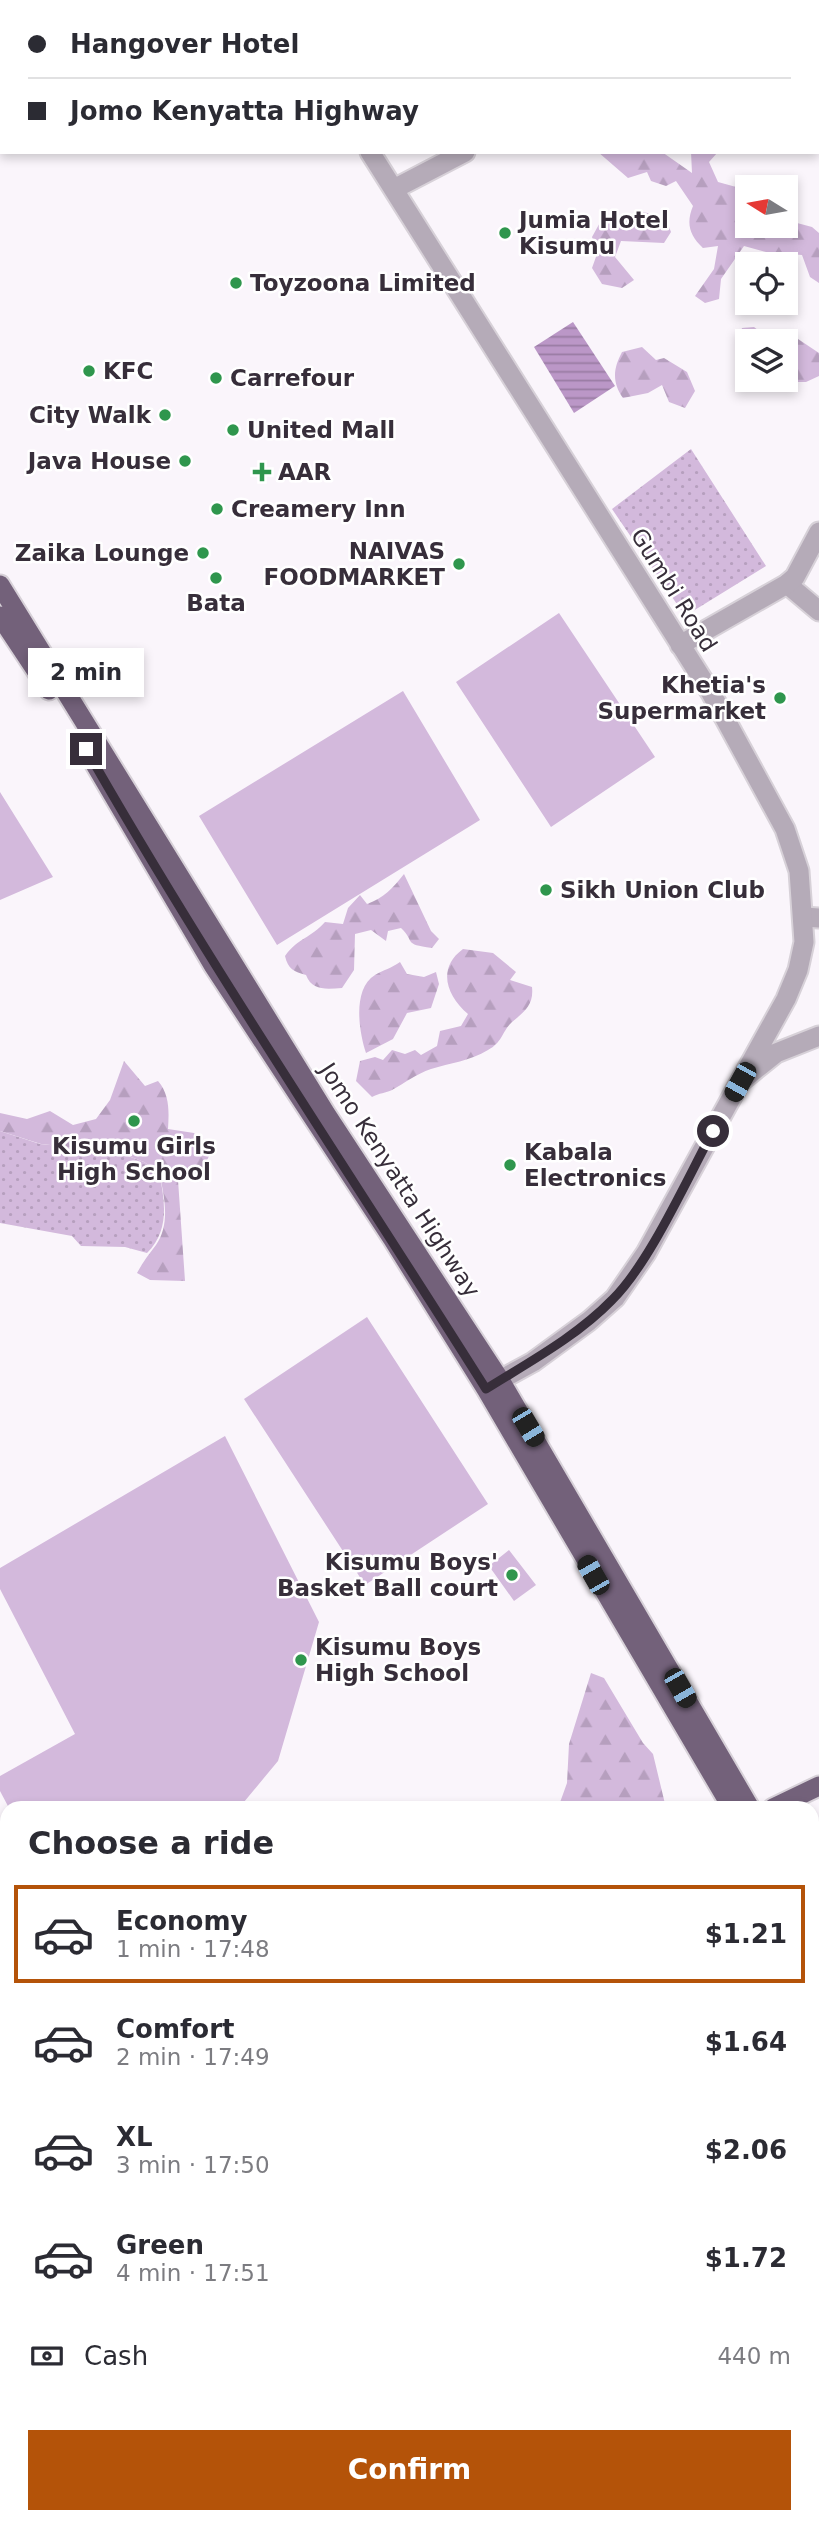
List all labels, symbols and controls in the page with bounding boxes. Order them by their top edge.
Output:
text: Hangover Hotel [70,29,299,59]
text: Jomo Kenyatta Highway [70,96,419,126]
north arrow [735,175,798,238]
map controls [735,175,798,392]
place label: Jumia Hotel Kisumu [517,207,669,259]
marker: Jumia Hotel Kisumu [497,225,513,241]
button: locate [735,252,798,315]
place label: Toyzoona Limited [250,270,476,296]
marker: Toyzoona Limited [228,275,244,291]
button: layers [735,329,798,392]
place label: KFC [103,358,153,384]
marker: KFC [81,363,97,379]
place label: Carrefour [230,365,355,391]
marker: Carrefour [208,370,224,386]
place label: City Walk [29,402,152,428]
marker: City Walk [157,407,173,423]
place label: United Mall [247,417,395,443]
marker: United Mall [225,422,241,438]
place label: Java House [26,448,171,474]
marker: Java House [177,453,193,469]
place label: AAR [278,459,332,485]
marker: AAR [252,462,272,482]
place label: Creamery Inn [231,496,406,522]
marker: Creamery Inn [209,501,225,517]
street label: Gumbi Road [626,523,722,657]
place label: NAIVAS FOODMARKET [263,538,445,590]
place label: Zaika Lounge [15,540,189,566]
marker: Zaika Lounge [195,545,211,561]
marker: NAIVAS FOODMARKET [451,556,467,572]
marker: Bata [208,570,224,586]
place label: Bata [186,590,246,616]
callout: 2 min [28,648,144,696]
text: 2 min [50,659,122,685]
place label: Khetia's Supermarket [598,672,766,724]
marker: Khetia's Supermarket [772,690,788,706]
route end [70,733,102,765]
place label: Sikh Union Club [560,877,765,903]
marker: Sikh Union Club [538,882,554,898]
street label: Jomo Kenyatta Highway [313,1056,485,1302]
car [721,1059,760,1105]
marker: Kisumu Girls High School [126,1113,142,1129]
route start [697,1115,729,1147]
place label: Kisumu Girls High School [52,1133,216,1185]
place label: Kabala Electronics [524,1139,667,1191]
marker: Kabala Electronics [502,1157,518,1173]
car [509,1404,548,1450]
place label: Kisumu Boys' Basket Ball court [277,1549,498,1601]
car [574,1552,613,1598]
marker: Kisumu Boys' Basket Ball court [504,1567,520,1583]
place label: Kisumu Boys High School [315,1634,481,1686]
marker: Kisumu Boys High School [293,1652,309,1668]
car [661,1665,700,1711]
text: Choose a ride [28,1824,274,1862]
icon: car [32,1903,95,1966]
text: Economy [116,1906,247,1936]
text: $1.21 [705,1919,787,1949]
text: 1 min · 17:48 [116,1936,270,1962]
icon: car [32,2011,95,2074]
text: Comfort [116,2014,234,2044]
text: $1.64 [705,2027,787,2057]
text: 2 min · 17:49 [116,2044,270,2070]
icon: car [32,2119,95,2182]
text: XL [116,2122,153,2152]
text: $2.06 [705,2135,787,2165]
text: 3 min · 17:50 [116,2152,270,2178]
icon: car [32,2227,95,2290]
text: Green [116,2230,204,2260]
text: $1.72 [705,2243,787,2273]
text: 4 min · 17:51 [116,2260,270,2286]
icon: cash [28,2337,66,2375]
text: Cash [84,2341,148,2371]
text: 440 m [717,2343,791,2369]
button: Confirm [28,2430,791,2510]

